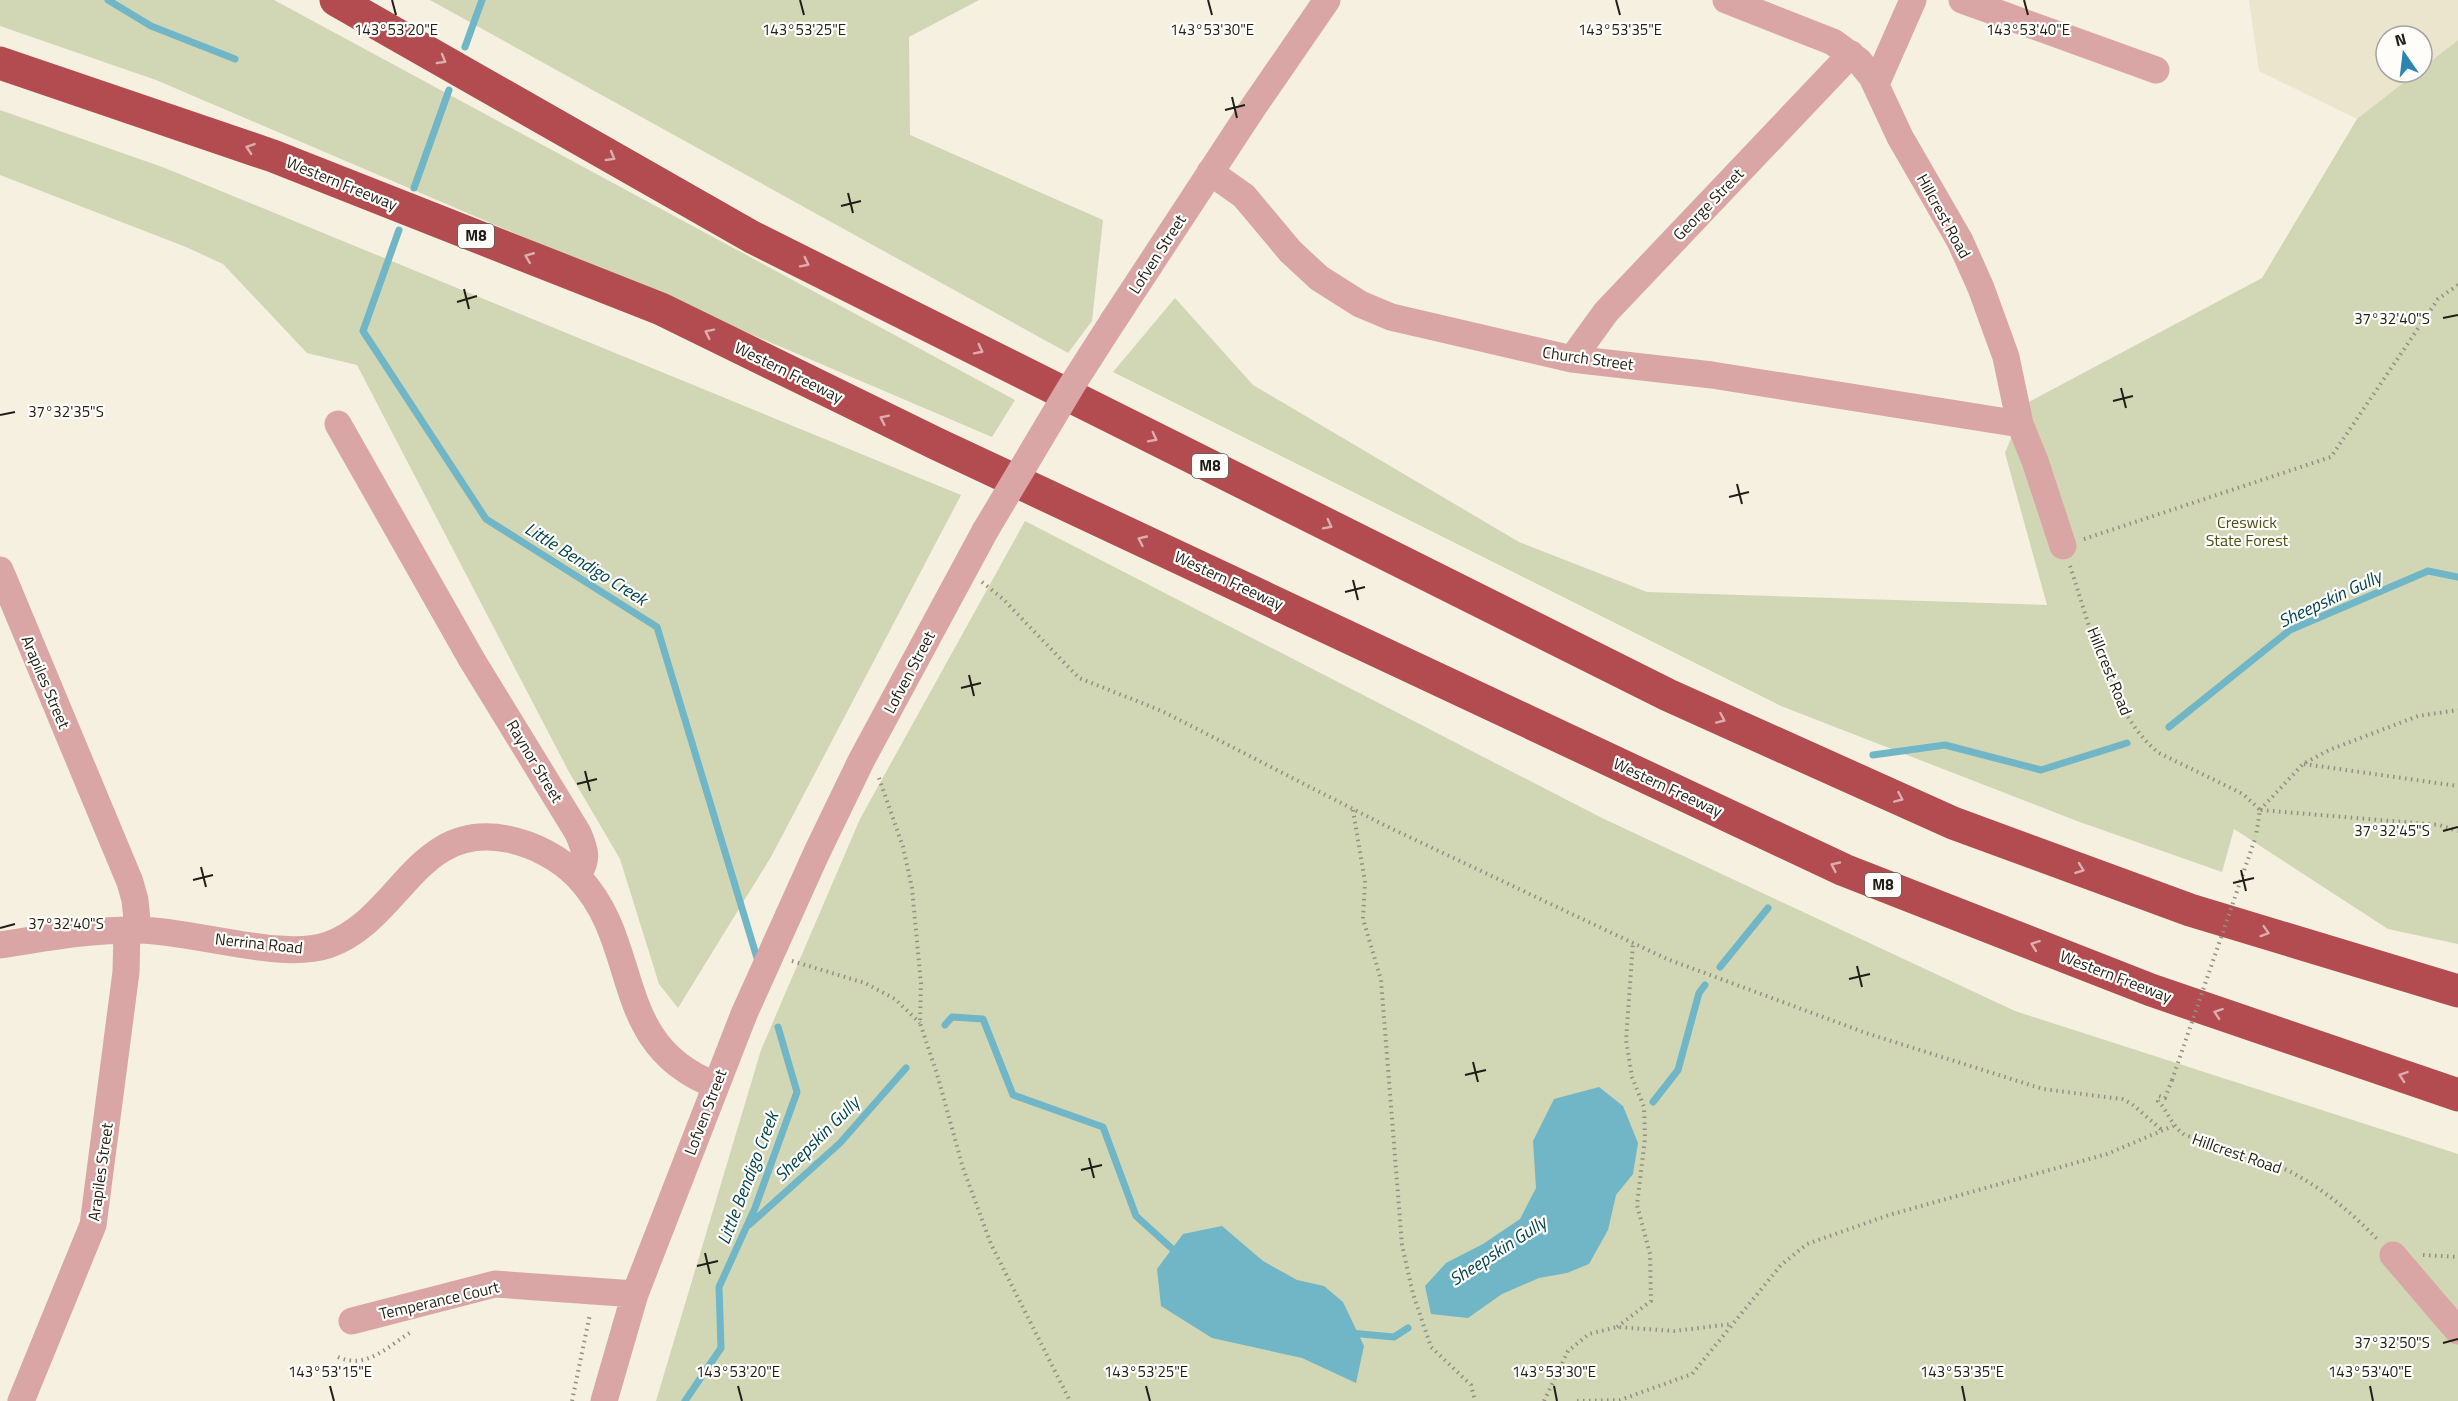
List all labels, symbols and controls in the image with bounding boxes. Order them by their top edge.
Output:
text: 143°53'20"E [354,18,438,41]
text: 143°53'25"E [762,18,846,41]
text: 143°53'30"E [1170,18,1254,41]
text: 143°53'35"E [1578,18,1662,41]
text: 143°53'40"E [1986,18,2070,41]
north arrow [2374,24,2434,84]
text: N [2392,26,2409,52]
one-way arrow [436,53,446,64]
one-way arrow [245,143,256,156]
one-way arrow [605,149,616,161]
street label: Western Freeway [283,150,401,216]
street label: George Street [1667,162,1749,246]
street label: Hillcrest Road [1911,169,1977,263]
street label: Lofven Street [1122,209,1192,298]
road number: M8 [458,224,494,248]
one-way arrow [525,252,535,265]
one-way arrow [798,256,809,267]
text: 37°32'40"S [2354,307,2430,330]
one-way arrow [705,329,716,340]
street label: Western Freeway [731,335,848,409]
street label: Church Street [1541,340,1635,376]
one-way arrow [973,343,984,355]
text: 37°32'35"S [28,400,104,423]
one-way arrow [880,414,891,426]
one-way arrow [1147,430,1158,442]
road number: M8 [1192,454,1228,478]
park label: Creswick State Forest [2206,510,2289,552]
water label: Little Bendigo Creek [520,515,654,613]
one-way arrow [1321,517,1332,529]
one-way arrow [1137,535,1148,547]
street label: Western Freeway [1170,544,1288,616]
water label: Sheepskin Gully [2274,562,2387,634]
street label: Hillcrest Road [2081,623,2139,719]
street label: Lofven Street [877,626,941,718]
street label: Arapiles Street [16,632,77,733]
one-way arrow [1714,711,1725,723]
street label: Raynor Street [501,715,569,807]
street label: Western Freeway [1609,751,1727,823]
one-way arrow [1892,791,1903,803]
text: 37°32'45"S [2354,819,2430,842]
one-way arrow [1830,861,1841,873]
one-way arrow [2074,862,2085,875]
road number: M8 [1865,873,1901,897]
text: 37°32'40"S [28,912,104,935]
one-way arrow [2259,925,2270,937]
street label: Nerrina Road [214,926,304,960]
one-way arrow [2031,940,2042,952]
street label: Western Freeway [2057,944,2176,1008]
one-way arrow [2213,1008,2224,1021]
street label: Lofven Street [678,1065,733,1158]
one-way arrow [2398,1071,2409,1084]
water label: Sheepskin Gully [768,1089,867,1187]
water label: Little Bendigo Creek [710,1106,786,1248]
street label: Arapiles Street [81,1121,119,1223]
street label: Hillcrest Road [2189,1126,2285,1180]
water label: Sheepskin Gully [1444,1208,1553,1292]
street label: Temperance Court [377,1274,502,1325]
text: 37°32'50"S [2354,1331,2430,1354]
text: 143°53'15"E [288,1360,372,1383]
text: 143°53'20"E [696,1360,780,1383]
text: 143°53'25"E [1104,1360,1188,1383]
text: 143°53'30"E [1512,1360,1596,1383]
text: 143°53'35"E [1920,1360,2004,1383]
text: 143°53'40"E [2328,1360,2412,1383]

